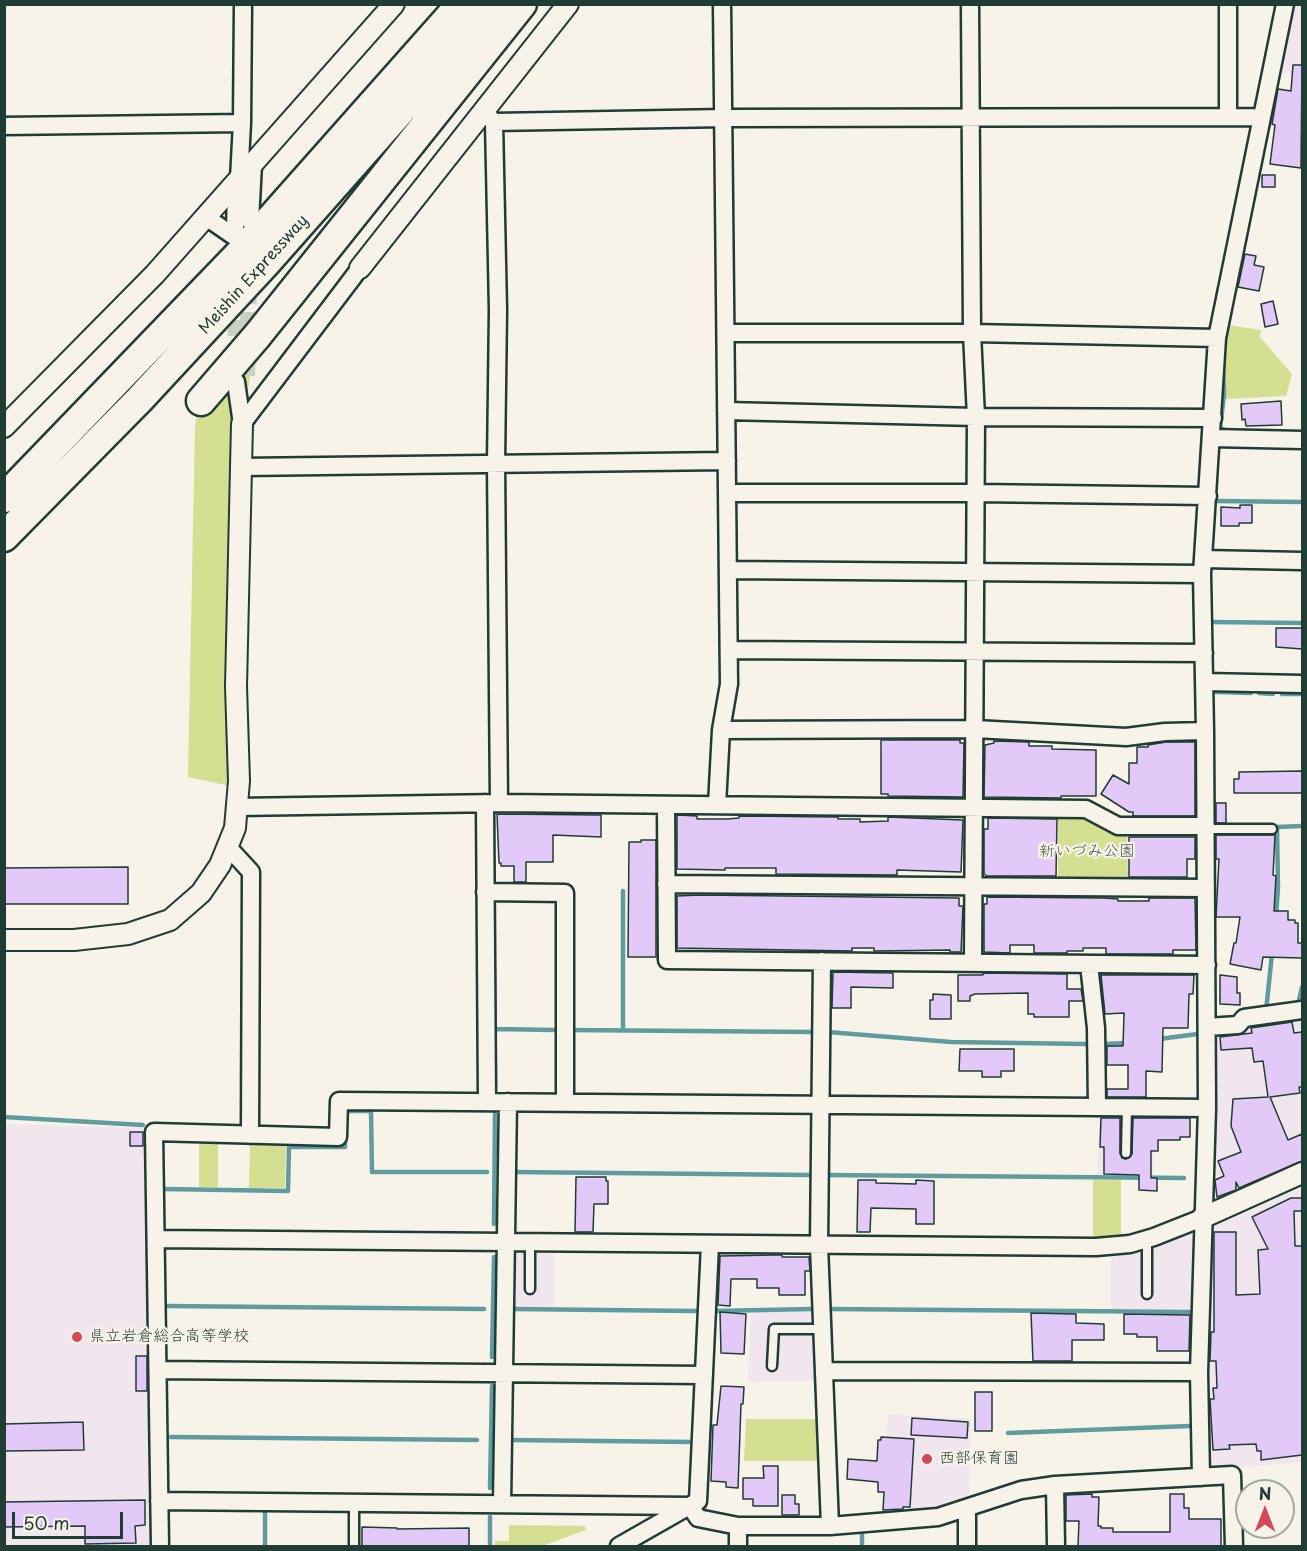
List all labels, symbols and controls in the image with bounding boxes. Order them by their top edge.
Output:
street label: Meishin Expressway [195,211,313,339]
park label: 新いづみ公園 [1039,842,1135,862]
place label: 県立岩倉総合高等学校 [89,1327,249,1347]
marker: 県立岩倉総合高等学校 [70,1330,84,1344]
place label: 西部保育園 [939,1449,1019,1469]
marker: 西部保育園 [920,1452,934,1466]
north arrow [1235,1479,1295,1539]
text: N [1259,1481,1271,1505]
scale bar [15,1500,126,1538]
text: 50 m [23,1509,70,1536]

